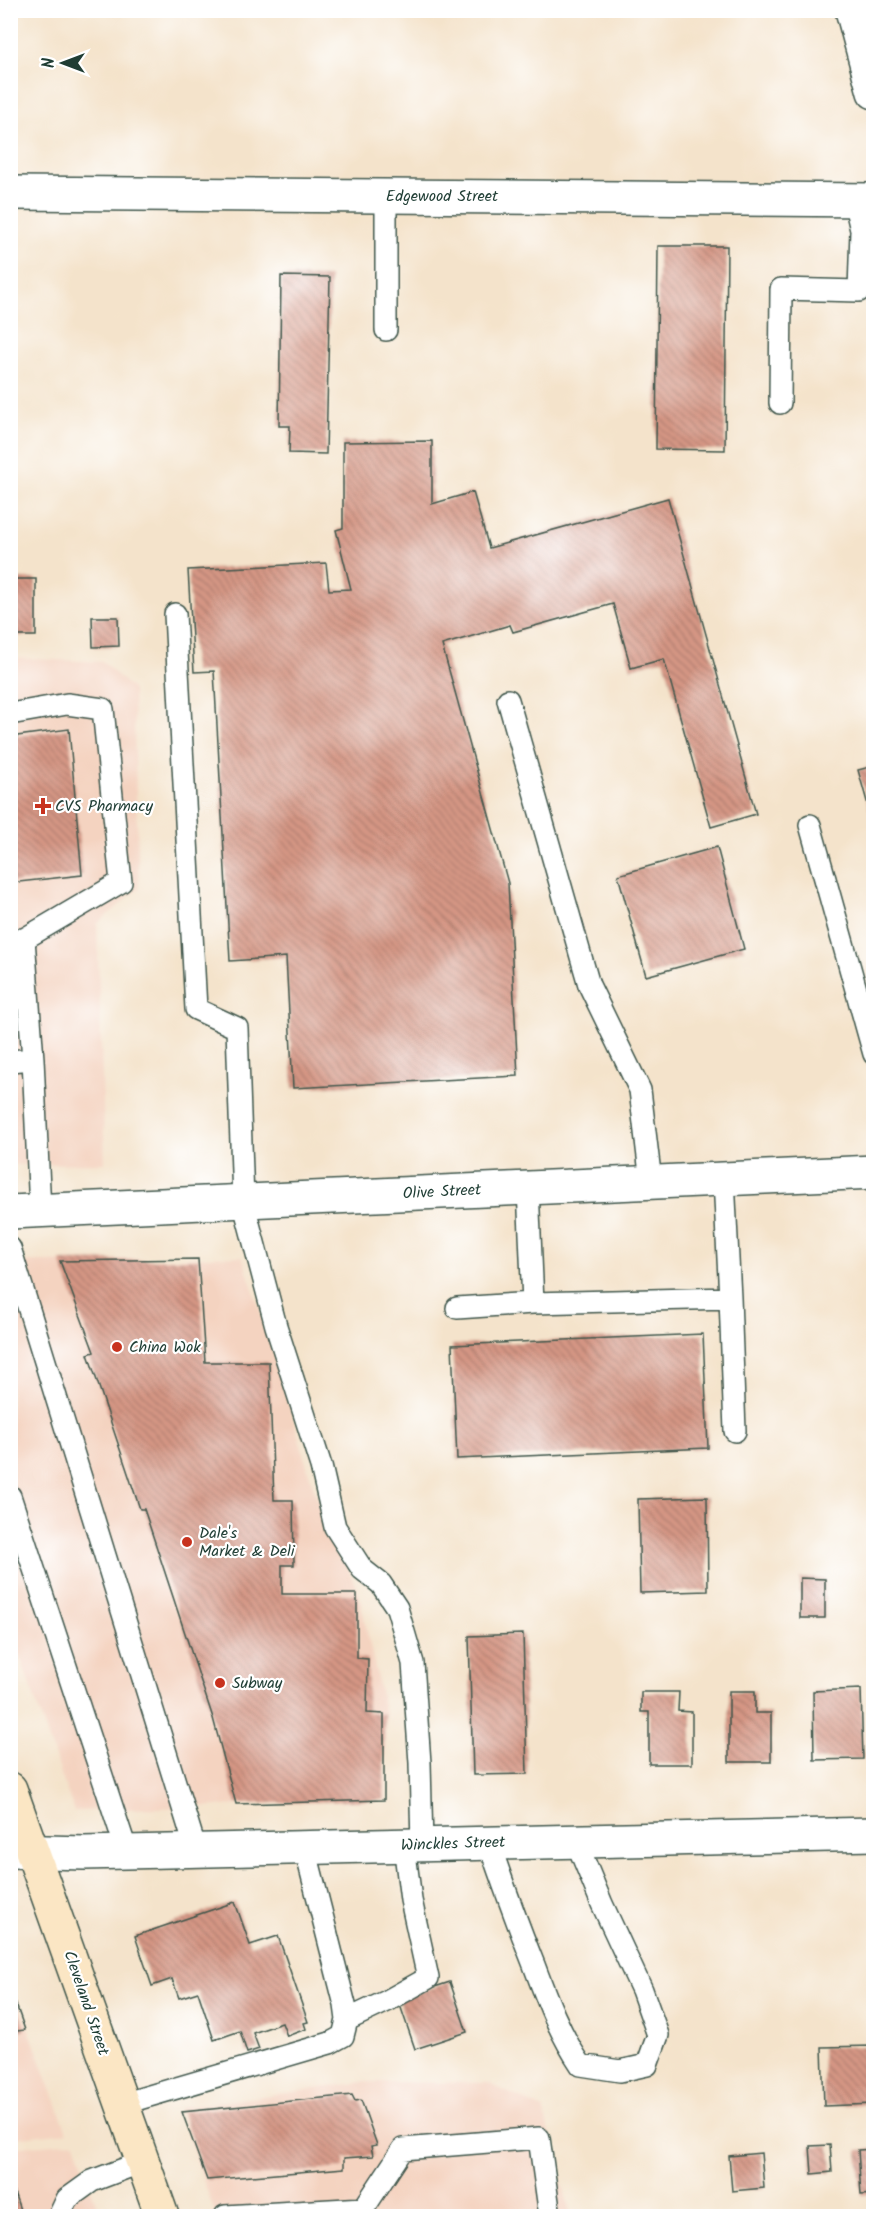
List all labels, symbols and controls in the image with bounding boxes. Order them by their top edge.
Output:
north arrow [33,33,93,93]
text: N [37,58,62,68]
street label: Edgewood Street [386,184,499,209]
place label: CVS Pharmacy [55,794,153,819]
marker: CVS Pharmacy [36,799,50,813]
street label: Olive Street [402,1177,483,1207]
place label: China Wok [129,1335,201,1360]
marker: China Wok [110,1340,124,1354]
place label: Dale's Market & Deli [199,1521,296,1564]
marker: Dale's Market & Deli [180,1535,194,1549]
place label: Subway [232,1671,283,1696]
marker: Subway [213,1676,227,1690]
street label: Winckles Street [400,1830,506,1858]
street label: Cleveland Street [56,1947,116,2060]

